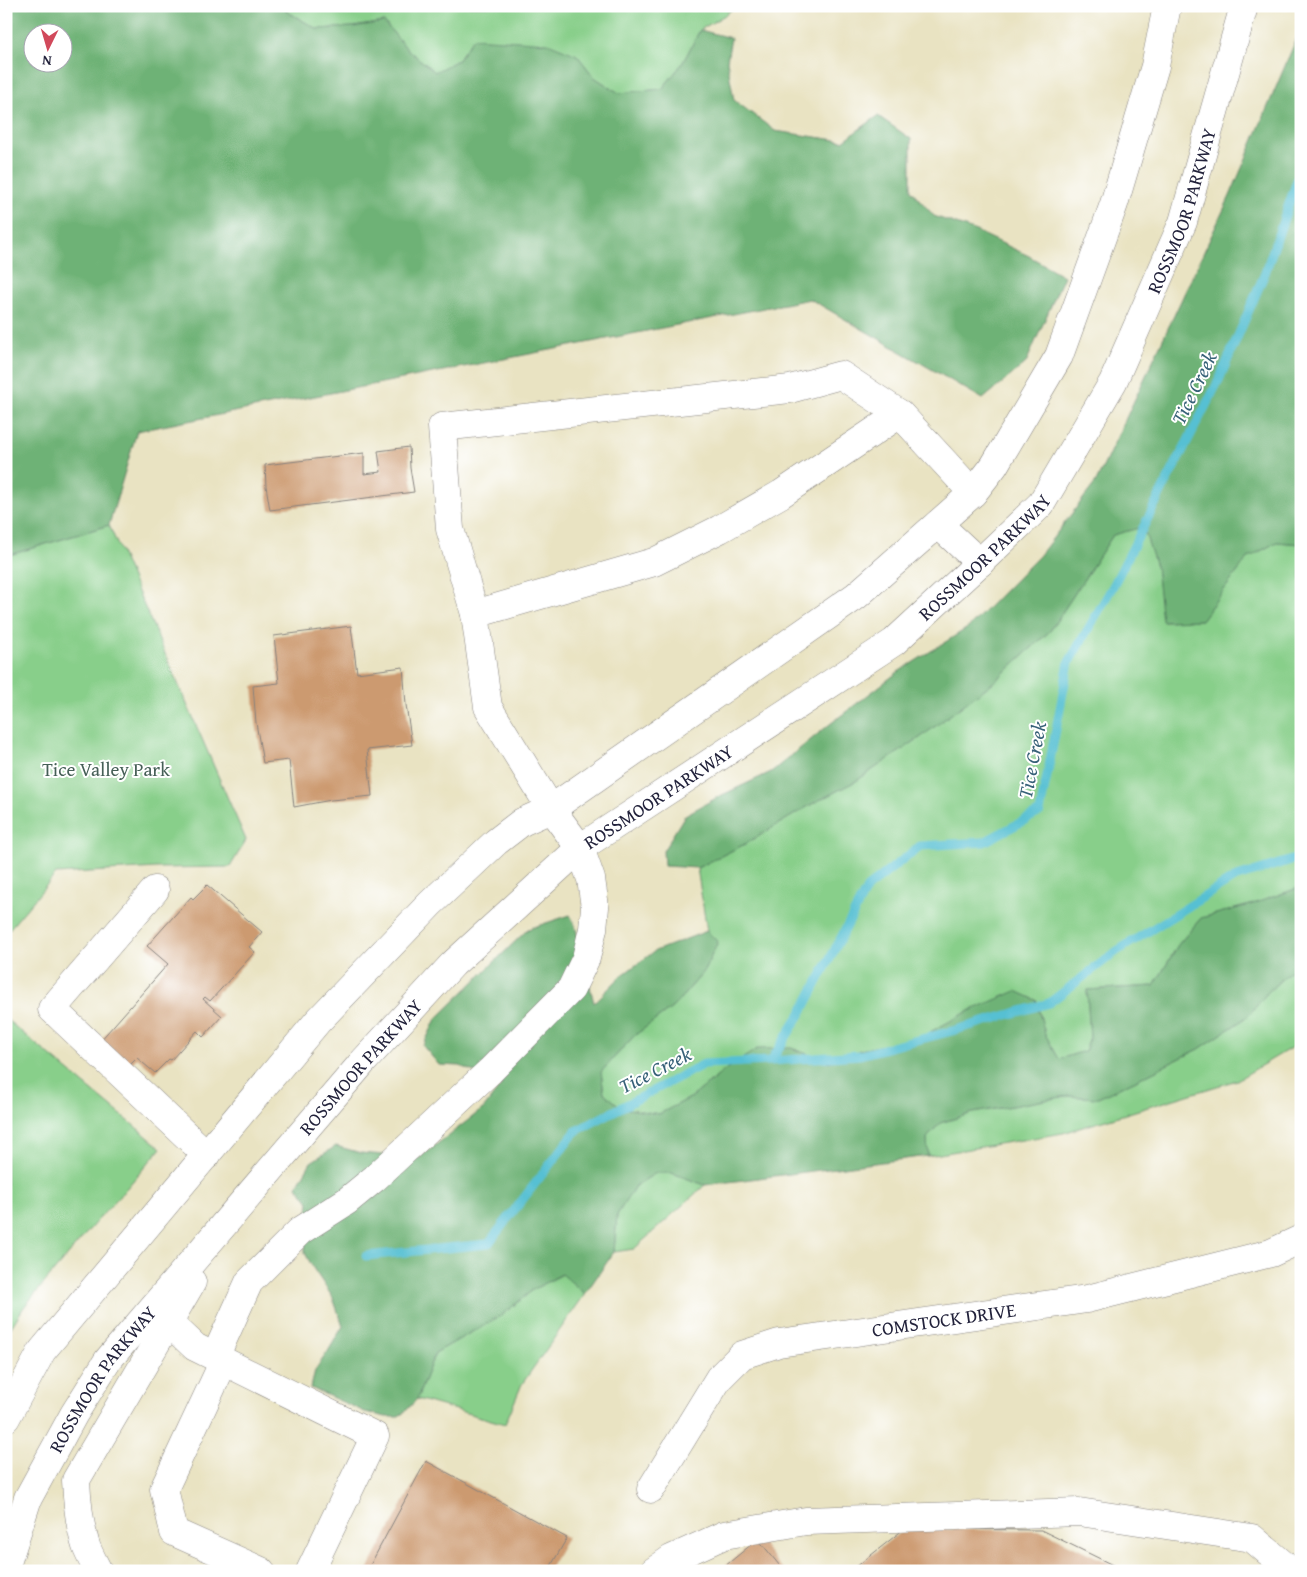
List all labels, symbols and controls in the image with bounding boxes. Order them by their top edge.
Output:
north arrow [22,22,72,72]
text: N [41,51,52,71]
street label: ROSSMOOR PARKWAY [1139,124,1223,298]
water label: Tice Creek [1163,346,1224,429]
street label: ROSSMOOR PARKWAY [912,488,1058,627]
water label: Tice Creek [1010,718,1053,801]
street label: ROSSMOOR PARKWAY [578,737,739,856]
park label: Tice Valley Park [42,755,170,783]
street label: ROSSMOOR PARKWAY [292,992,429,1141]
water label: Tice Creek [614,1039,697,1100]
street label: COMSTOCK DRIVE [870,1295,1018,1344]
street label: ROSSMOOR PARKWAY [42,1299,163,1458]

